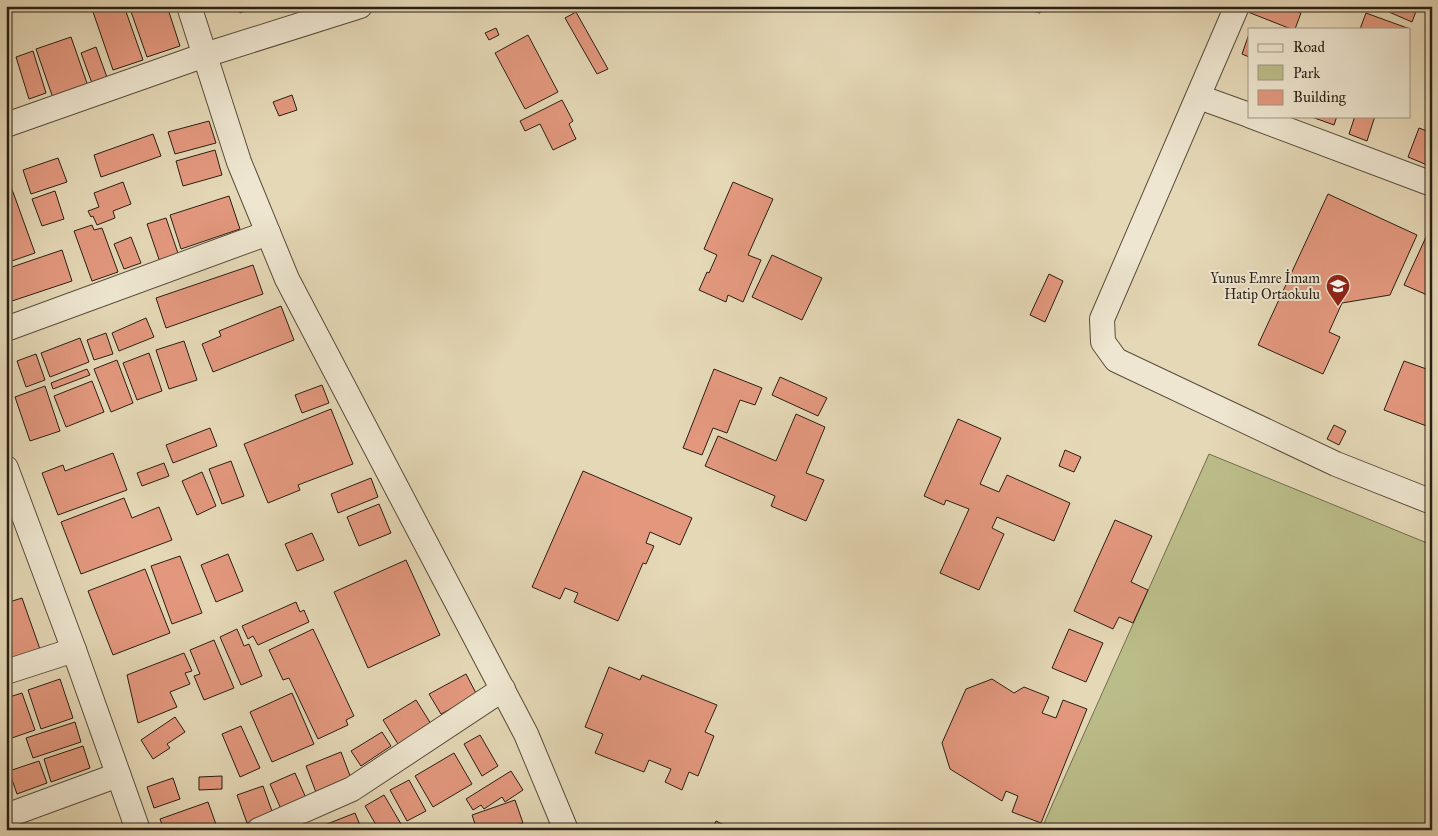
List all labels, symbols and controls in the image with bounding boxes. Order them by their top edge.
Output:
legend [1248,28,1410,118]
text: Road [1293,38,1325,56]
text: Park [1293,64,1320,82]
text: Building [1293,88,1347,106]
place label: Yunus Emre İmam Hatip Ortaokulu [1210,269,1321,303]
school or university icon: Yunus Emre İmam Hatip Ortaokulu [1325,273,1351,307]

